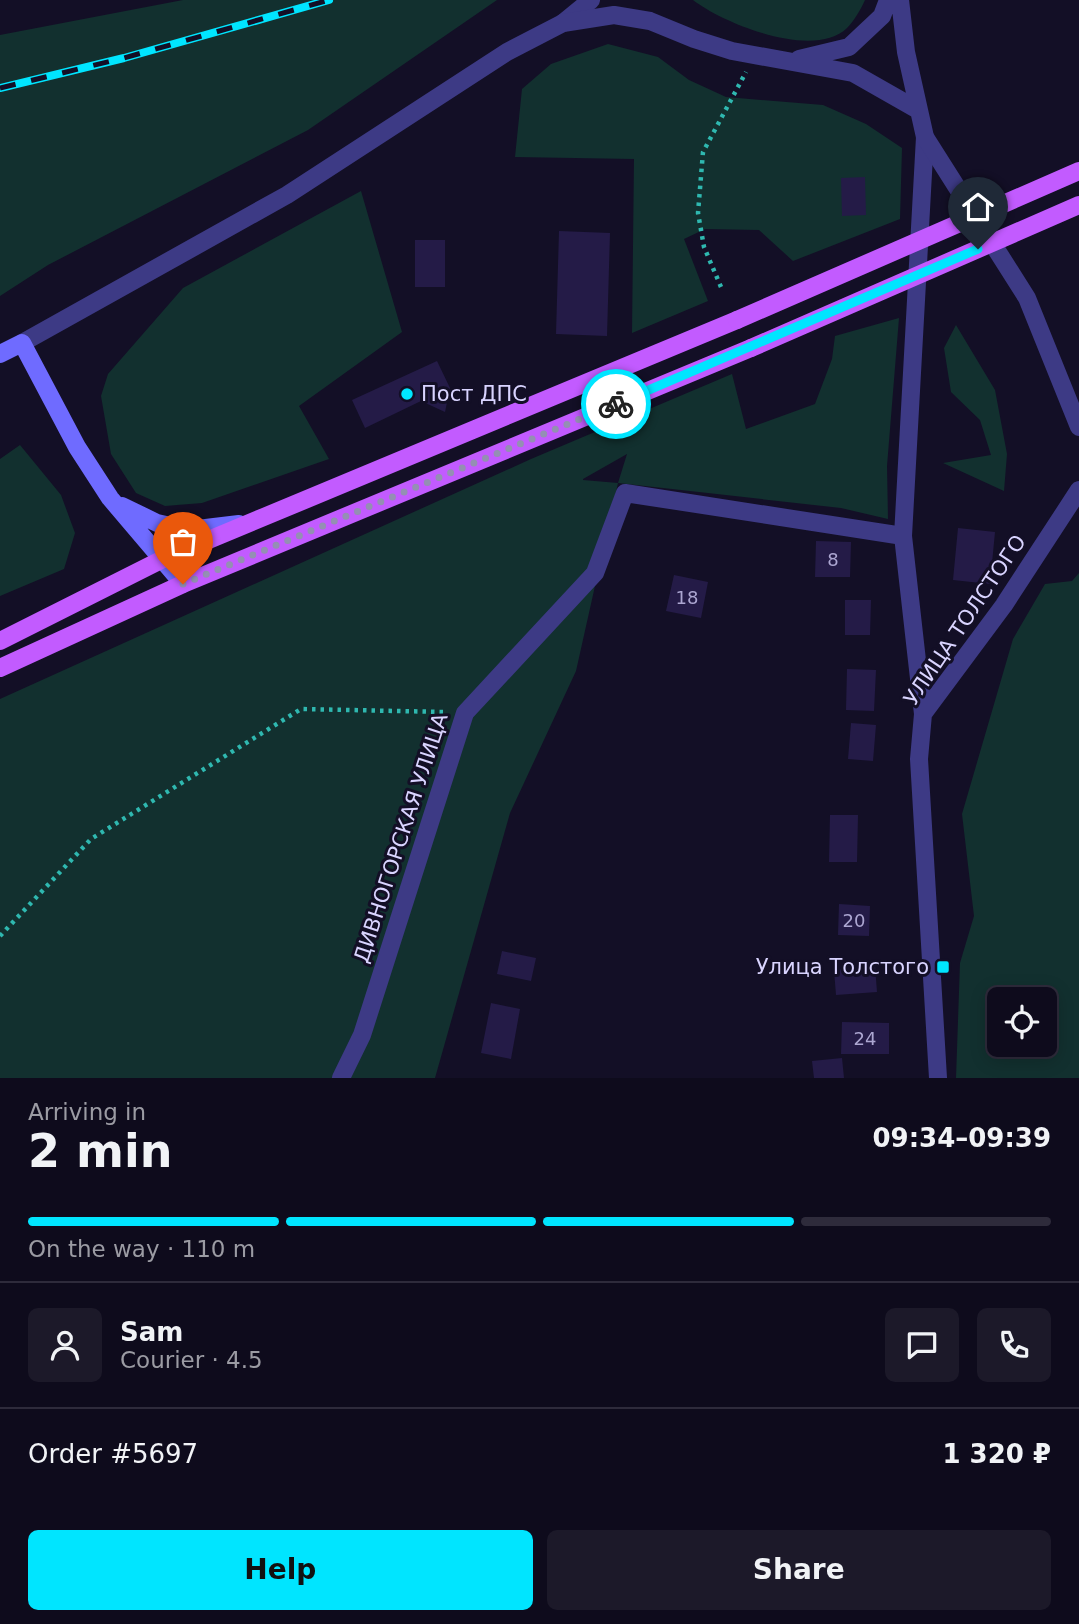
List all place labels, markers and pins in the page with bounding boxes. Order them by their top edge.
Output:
pin [948,177,1008,249]
place label: Пост ДПС [421,382,527,406]
marker: Пост ДПС [399,386,415,402]
pin [153,512,213,584]
place label: Улица Толстого [756,955,929,979]
marker: Улица Толстого [935,959,951,975]

